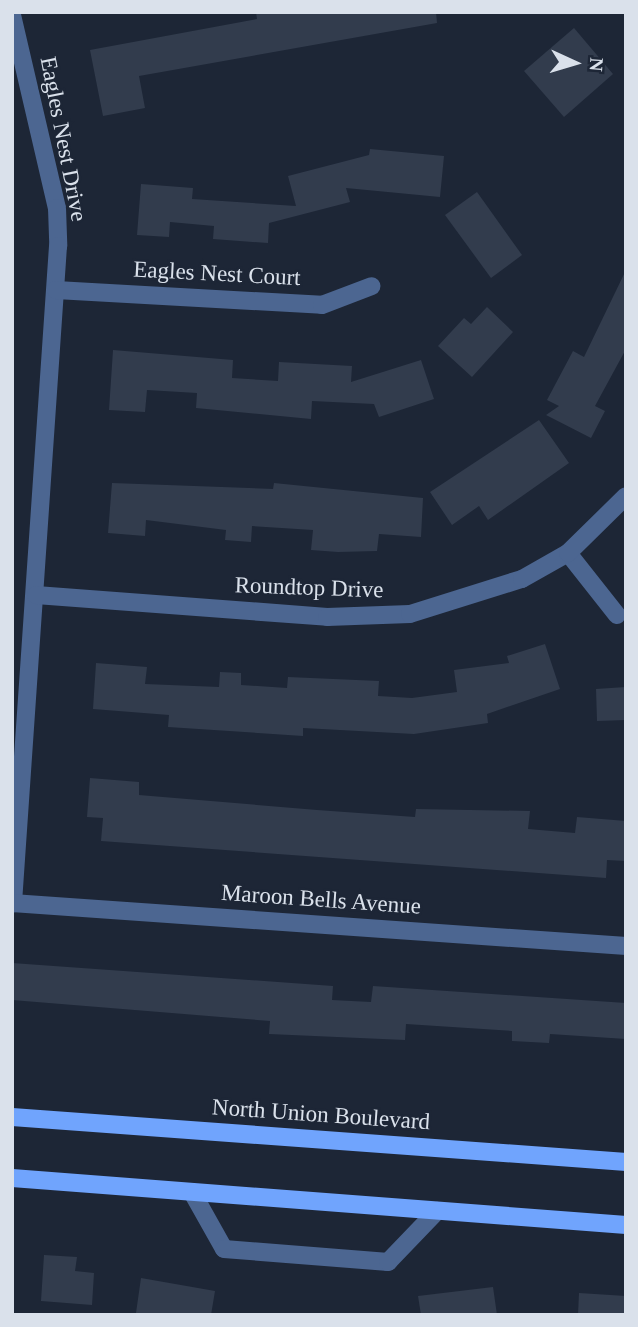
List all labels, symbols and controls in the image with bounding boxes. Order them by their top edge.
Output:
north arrow [540,28,610,98]
street label: Eagles Nest Drive [33,54,93,224]
text: N [585,57,607,72]
street label: Eagles Nest Court [133,256,301,292]
street label: Roundtop Drive [234,572,384,604]
street label: Maroon Bells Avenue [220,879,422,921]
street label: North Union Boulevard [211,1094,431,1136]

